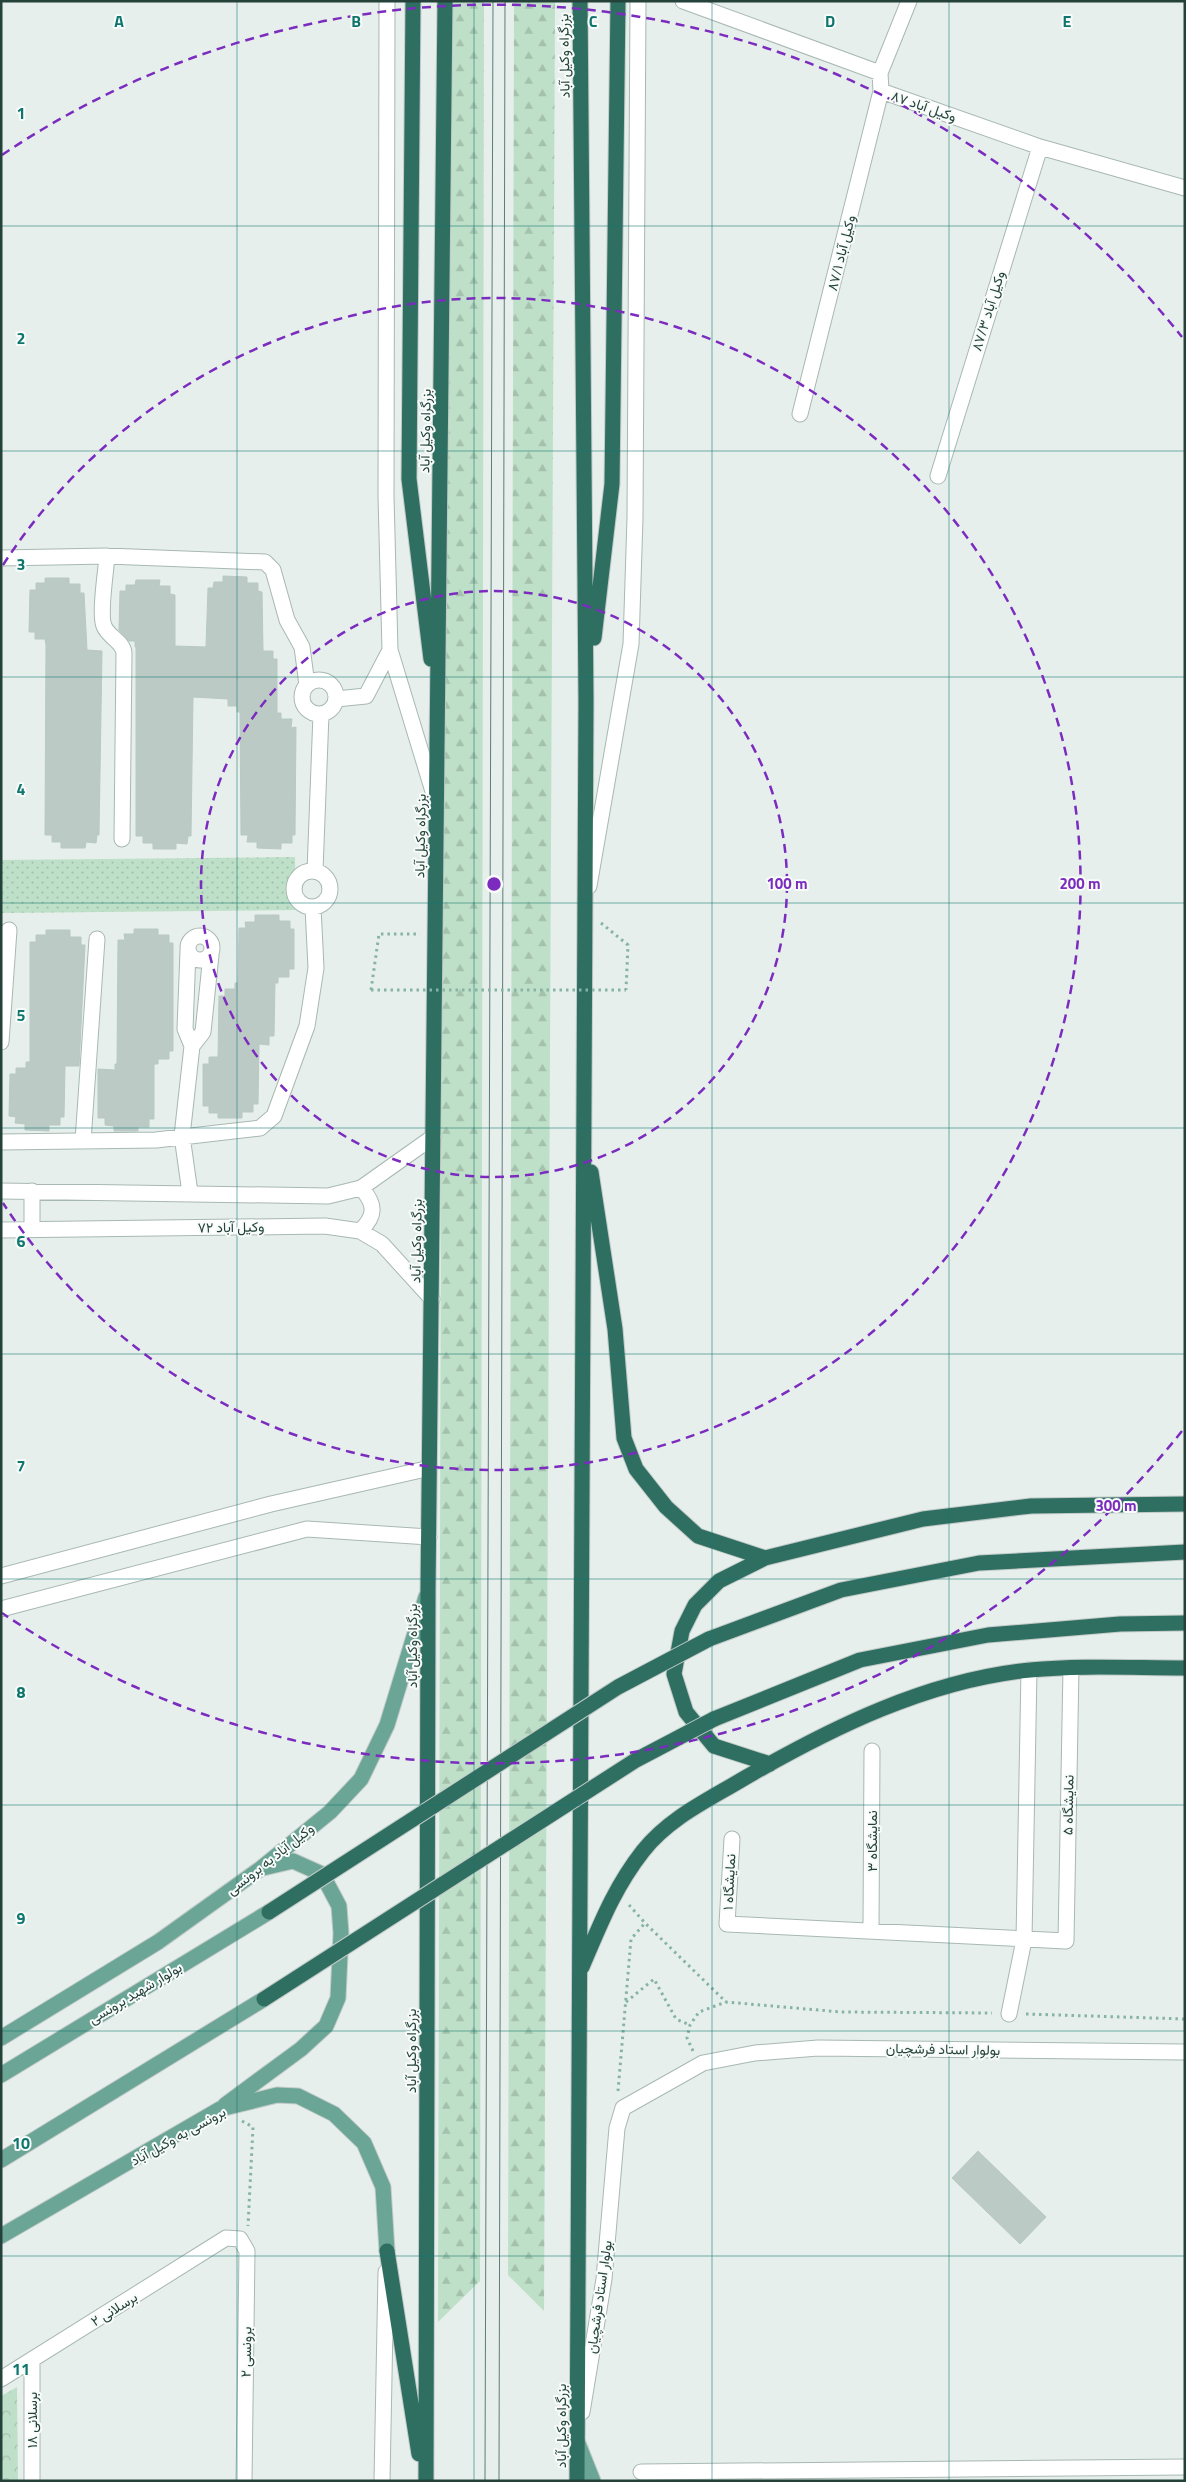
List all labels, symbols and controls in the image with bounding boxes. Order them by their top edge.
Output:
text: A [114,9,124,33]
text: B [351,9,361,33]
text: C [589,9,598,33]
text: D [825,9,835,33]
text: E [1063,9,1072,33]
street label: بزرگراه وکیل آباد [552,14,575,98]
street label: وکیل آباد ۸۷ [889,85,960,126]
text: 1 [17,101,25,125]
street label: وکیل آباد ۸۷/۱ [821,213,860,293]
street label: وکیل آباد ۸۷/۳ [965,268,1010,353]
text: 2 [17,326,25,350]
street label: بزرگراه وکیل آباد [413,389,436,473]
text: 3 [17,552,25,576]
text: 4 [17,777,26,801]
street label: بزرگراه وکیل آباد [408,794,431,878]
text: 100 m [766,872,808,895]
text: 200 m [1059,872,1101,895]
centre of rings [485,875,503,893]
text: 5 [17,1003,26,1027]
street label: بزرگراه وکیل آباد [404,1199,427,1283]
street label: ۷۲ وکیل آباد [197,1215,265,1238]
text: 6 [17,1229,26,1253]
text: 7 [17,1454,25,1478]
text: 300 m [1095,1494,1137,1517]
street label: بزرگراه وکیل آباد [401,1604,422,1688]
text: 8 [17,1680,26,1704]
street label: نمایشگاه ۵ [1056,1775,1079,1835]
street label: نمایشگاه ۳ [861,1810,882,1872]
street label: وکیل آباد به برونسی [221,1818,318,1900]
street label: نمایشگاه ۱ [717,1853,740,1911]
text: 9 [17,1906,26,1930]
street label: بولوار شهید برونسی [84,1956,185,2029]
street label: بزرگراه وکیل آباد [400,2009,421,2093]
street label: بولوار استاد فرشچیان [886,2037,1000,2060]
street label: برونسی به وکیل آباد [126,2101,229,2170]
text: 10 [12,2131,30,2155]
street label: بولوار استاد فرشچیان [580,2239,617,2355]
street label: برسلانی ۲ [86,2286,141,2331]
street label: برونسی ۲ [235,2326,256,2378]
text: 11 [12,2357,30,2381]
street label: بزرگراه وکیل آباد [550,2384,571,2468]
street label: برسلانی ۱۸ [21,2392,42,2448]

